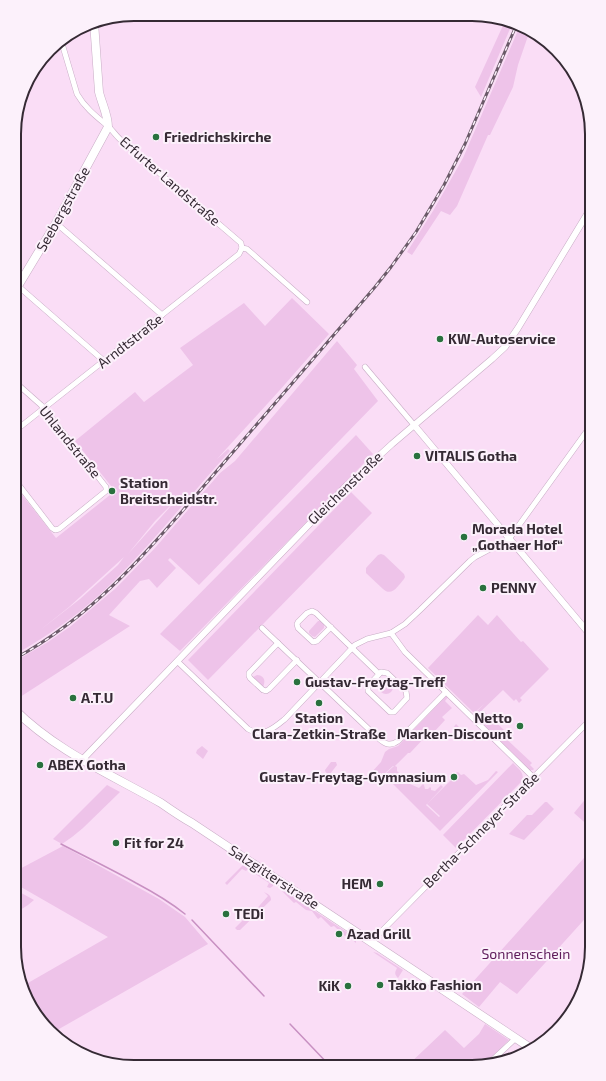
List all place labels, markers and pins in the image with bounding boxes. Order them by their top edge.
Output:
place label: Friedrichskirche [164,128,272,145]
marker: Friedrichskirche [151,132,161,142]
place label: KW-Autoservice [448,330,556,347]
marker: KW-Autoservice [435,334,445,344]
place label: VITALIS Gotha [425,447,517,464]
marker: VITALIS Gotha [412,451,422,461]
place label: Station Breitscheidstr. [120,474,217,507]
marker: Station Breitscheidstr. [107,486,117,496]
place label: Morada Hotel „Gothaer Hof“ [472,520,563,553]
marker: Morada Hotel „Gothaer Hof“ [459,532,469,542]
place label: PENNY [491,579,537,596]
marker: PENNY [478,583,488,593]
place label: Gustav-Freytag-Treff [305,673,445,690]
marker: Gustav-Freytag-Treff [292,677,302,687]
place label: A.T.U [81,689,113,706]
marker: A.T.U [68,693,78,703]
marker: Station Clara-Zetkin-Straße [314,698,324,708]
place label: Station Clara-Zetkin-Straße [252,709,386,742]
place label: Netto Marken-Discount [397,709,512,742]
marker: Netto Marken-Discount [515,721,525,731]
place label: ABEX Gotha [48,756,126,773]
marker: ABEX Gotha [35,760,45,770]
place label: Gustav-Freytag-Gymnasium [259,768,446,785]
marker: Gustav-Freytag-Gymnasium [449,772,459,782]
place label: Fit for 24 [124,834,184,851]
marker: Fit for 24 [111,838,121,848]
place label: HEM [341,875,372,892]
marker: HEM [375,879,385,889]
place label: TEDi [234,905,264,922]
marker: TEDi [221,909,231,919]
place label: Azad Grill [347,925,411,942]
marker: Azad Grill [334,929,344,939]
place label: Takko Fashion [388,976,482,993]
place label: KiK [318,977,340,994]
marker: Takko Fashion [375,980,385,990]
marker: KiK [343,981,353,991]

